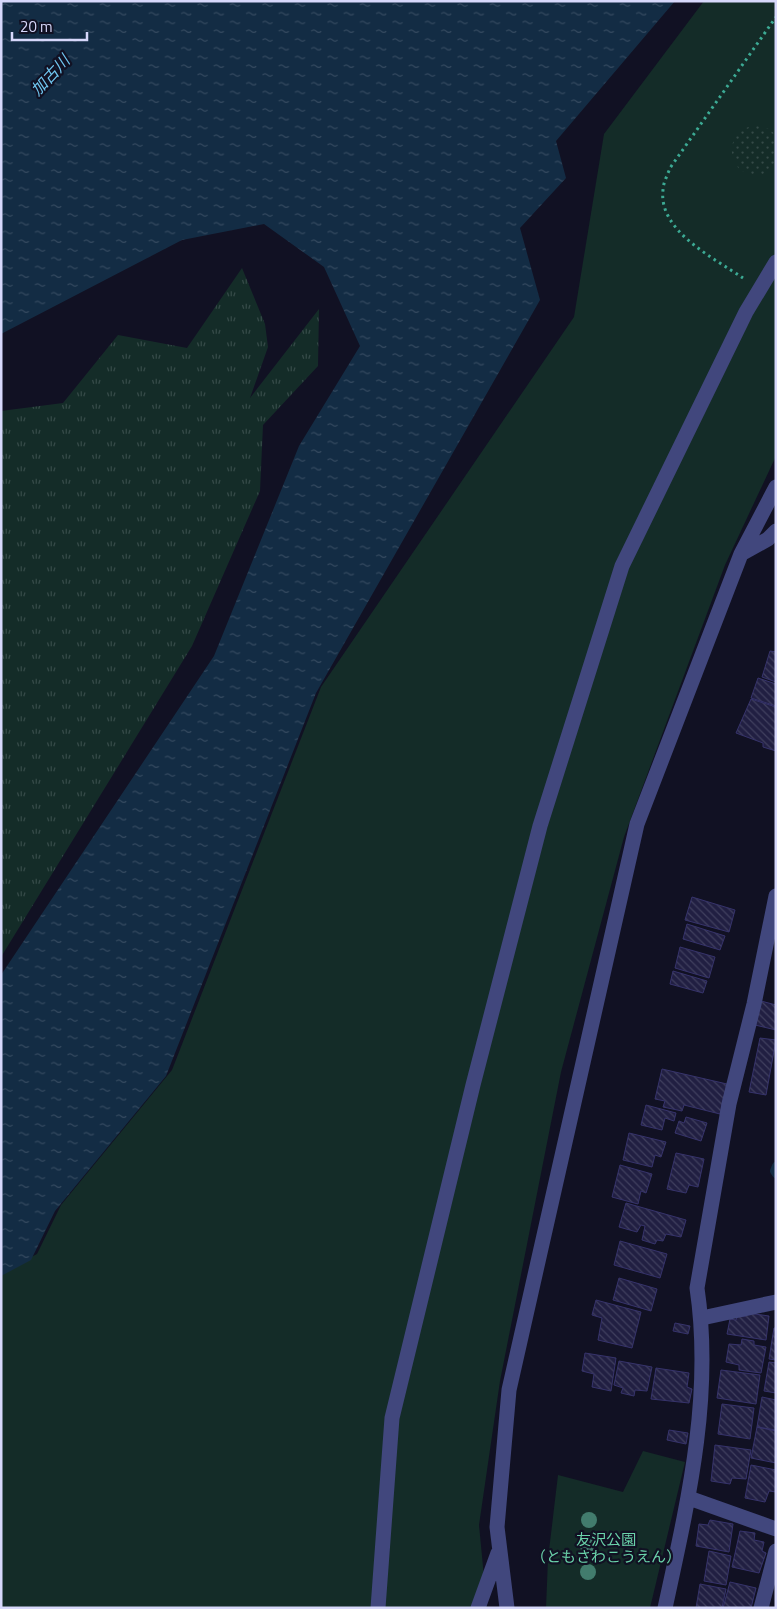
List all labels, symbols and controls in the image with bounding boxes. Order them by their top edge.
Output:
scale bar [12,10,88,42]
text: 20 m [20,15,53,38]
water label: 加古川 [25,48,77,101]
park label: 友沢公園 （ともさわこうえん） [531,1528,681,1568]

